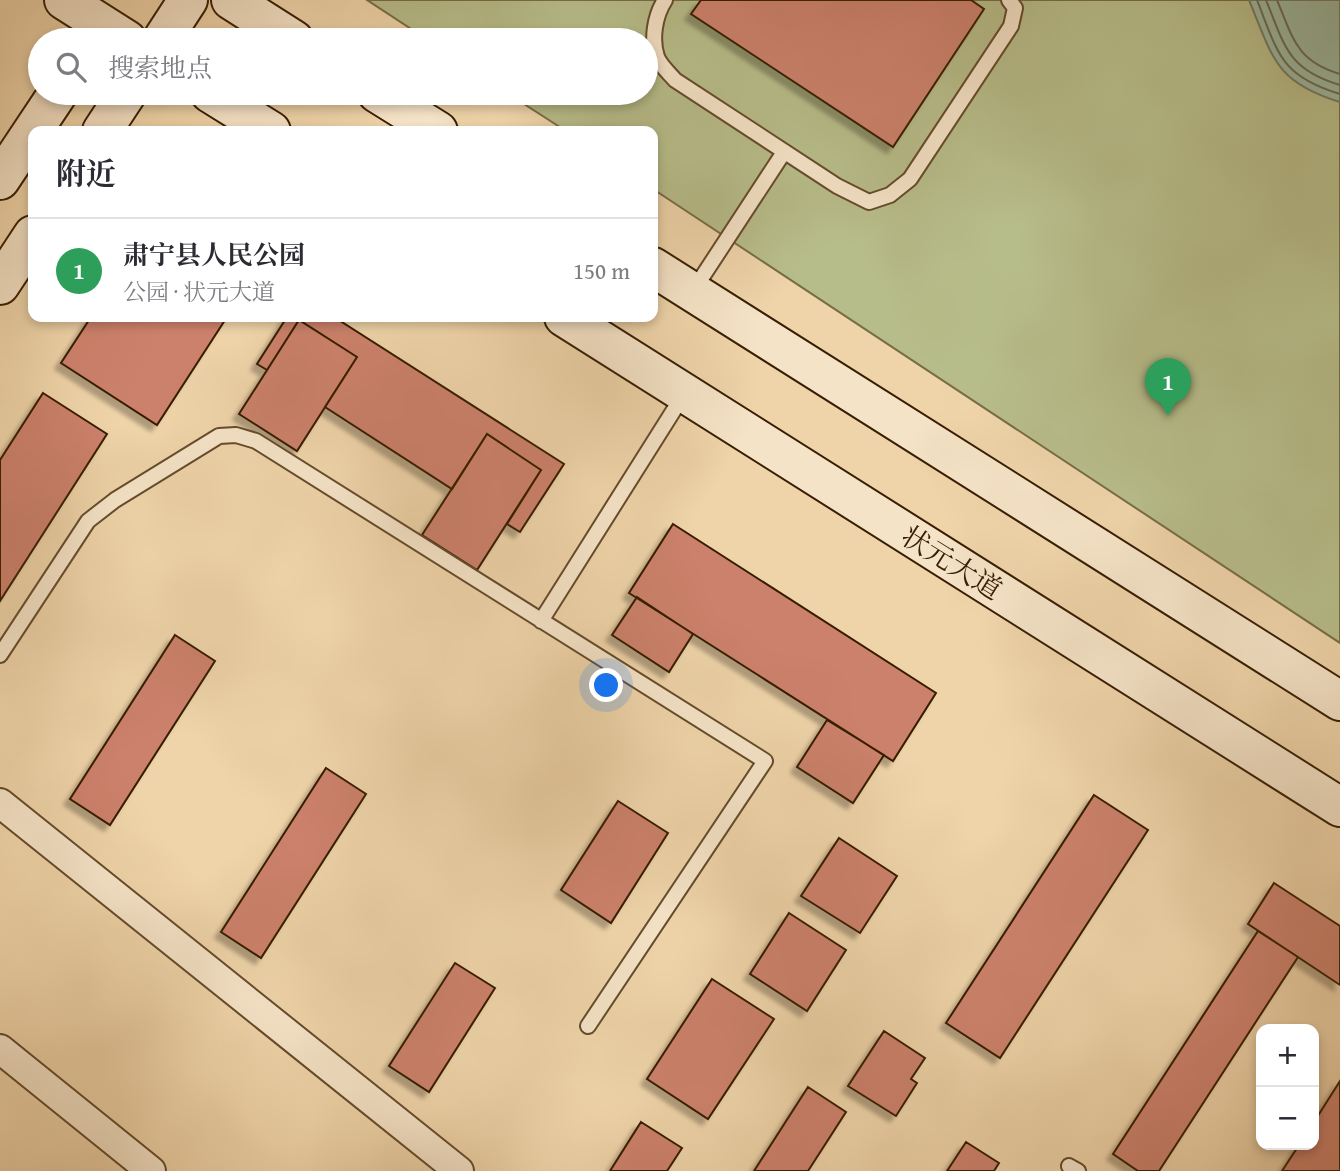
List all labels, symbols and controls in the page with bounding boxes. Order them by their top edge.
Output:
search box [28,28,658,105]
icon: search [52,48,90,86]
text: 搜索地点 [108,48,212,87]
text: 附近 [56,151,116,195]
text: 肃宁县人民公园 [123,235,305,274]
text: 1 [73,254,85,287]
text: 150 m [573,254,630,287]
text: 公园 · 状元大道 [123,275,275,308]
pin: 1 [1145,358,1191,416]
street label: 状元大道 [894,515,1010,609]
your location [589,668,623,702]
map controls [1256,1024,1319,1150]
button: + [1256,1024,1319,1087]
button: − [1256,1087,1319,1150]

